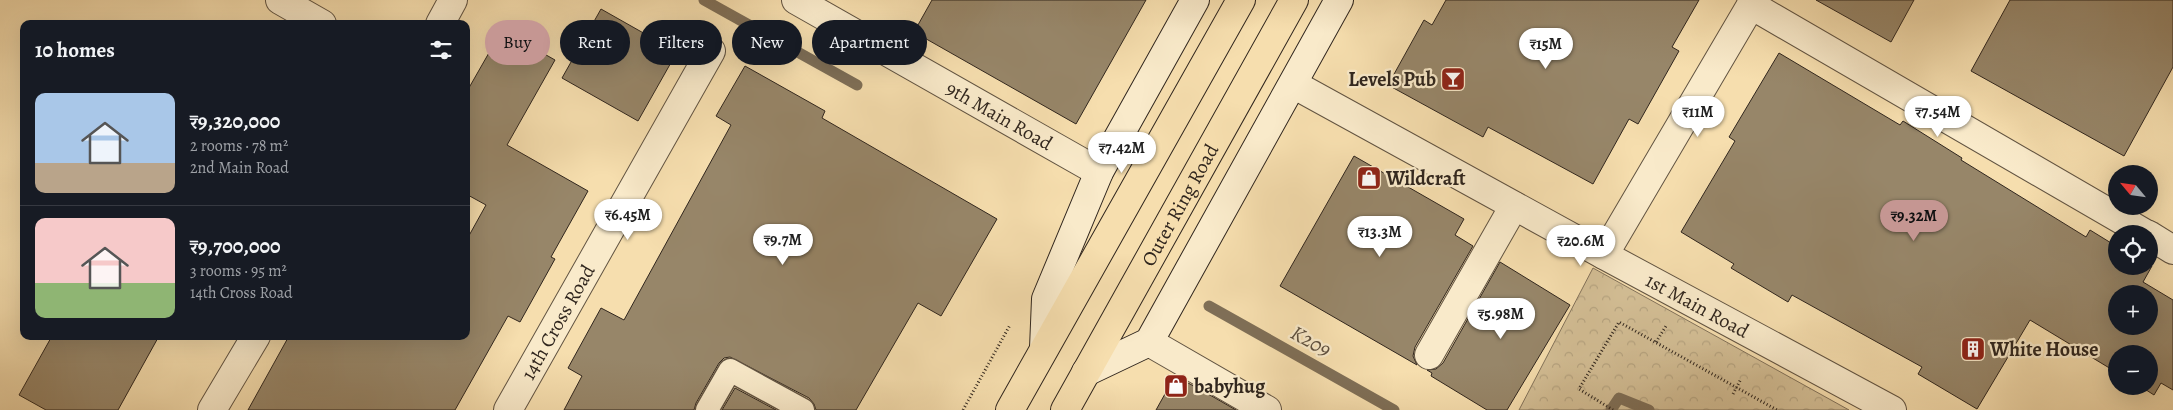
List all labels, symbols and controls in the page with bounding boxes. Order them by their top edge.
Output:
chip: Buy [485,20,550,65]
chip: Rent [560,20,630,65]
chip: Filters [640,20,722,65]
chip: New [732,20,802,65]
chip: Apartment [812,20,927,65]
pin: ₹15M [1516,28,1576,70]
text: ₹15M [1530,33,1562,55]
text: 10 homes [35,36,115,64]
icon: filters [427,36,455,64]
place label: Levels Pub [1348,66,1436,93]
bar icon: Levels Pub [1440,66,1466,92]
street label: 9th Main Road [941,75,1058,157]
pin: ₹11M [1668,96,1728,138]
pin: ₹7.54M [1897,96,1979,138]
text: ₹11M [1683,101,1713,123]
text: ₹7.54M [1915,101,1961,123]
text: ₹9,320,000 [190,107,280,135]
icon: home [75,113,135,173]
pin: ₹7.42M [1081,132,1163,174]
text: 2 rooms · 78 m² [190,135,288,157]
text: ₹7.42M [1099,137,1145,159]
street label: Outer Ring Road [1135,139,1225,271]
text: 2nd Main Road [190,157,289,179]
shop icon: Wildcraft [1356,165,1382,191]
place label: Wildcraft [1385,165,1466,192]
north arrow [2108,165,2158,215]
map controls [2108,165,2158,395]
pin: ₹6.45M [587,198,669,241]
pin: ₹9.32M [1873,200,1955,242]
text: ₹6.45M [605,204,651,226]
text: ₹9.32M [1891,205,1937,227]
pin: ₹13.3M [1339,216,1421,258]
text: ₹13.3M [1358,221,1402,243]
pin: ₹9.7M [748,224,818,266]
pin: ₹20.6M [1540,224,1622,267]
button: locate [2108,225,2158,275]
text: ₹9.7M [764,229,802,251]
text: ₹20.6M [1557,230,1605,252]
text: ₹9,700,000 [190,232,281,260]
icon: home [75,238,135,298]
text: 3 rooms · 95 m² [190,260,287,282]
street label: 14th Cross Road [515,260,602,385]
street label: 1st Main Road [1641,267,1754,345]
text: 14th Cross Road [190,282,293,304]
button: + [2108,285,2158,335]
pin: ₹5.98M [1460,298,1542,340]
text: ₹5.98M [1478,303,1524,325]
water label: K209 [1286,319,1336,363]
building icon: White House [1960,336,1986,362]
place label: White House [1989,336,2098,363]
button: − [2108,345,2158,395]
shop icon: babyhug [1163,373,1189,399]
place label: babyhug [1193,373,1266,400]

